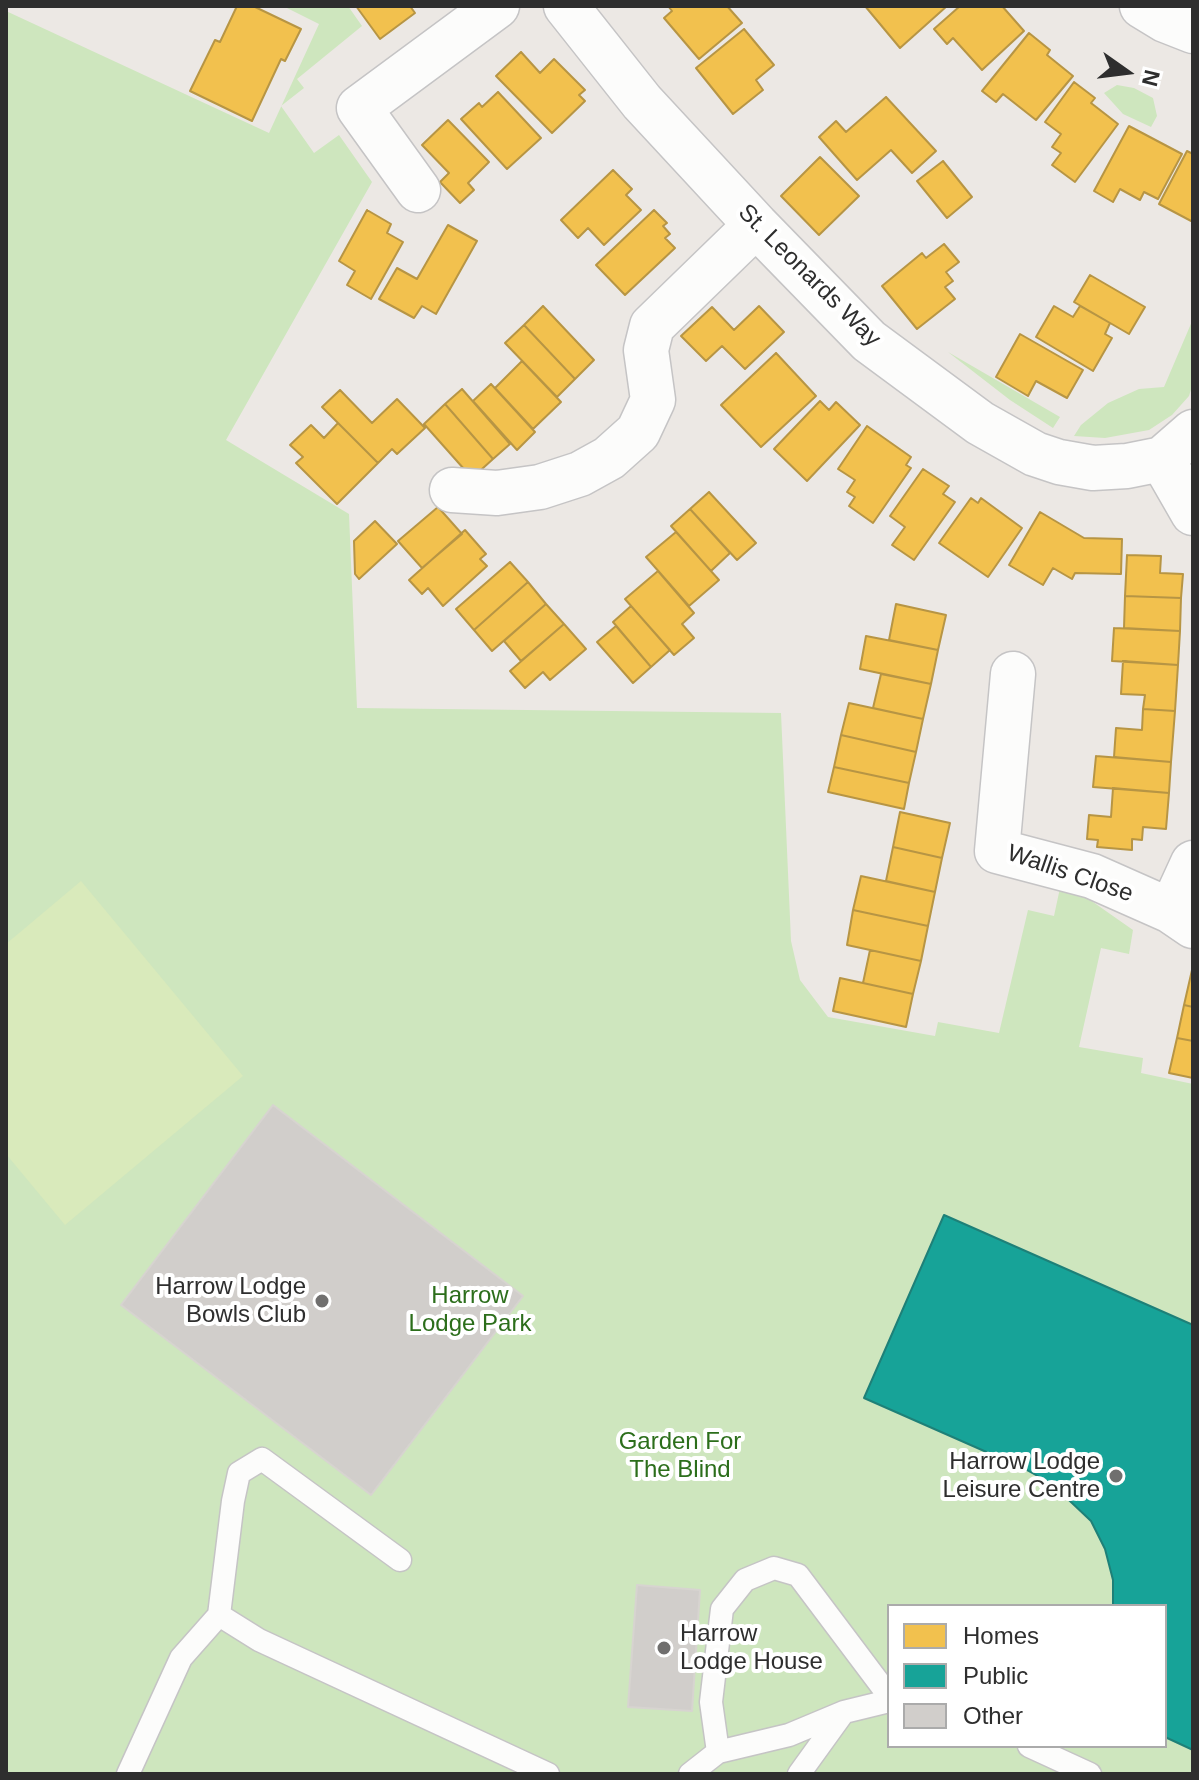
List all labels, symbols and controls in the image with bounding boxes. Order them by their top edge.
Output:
north arrow [1087,32,1167,112]
text: N [1137,67,1165,89]
street label: St. Leonards Way [732,199,886,353]
street label: Wallis Close [1003,839,1137,909]
place label: Harrow Lodge Bowls Club [155,1273,306,1329]
park label: Harrow Lodge Park [409,1282,531,1338]
marker: Harrow Lodge Bowls Club [313,1292,331,1310]
park label: Garden For The Blind [619,1428,741,1484]
place label: Harrow Lodge Leisure Centre [943,1448,1100,1504]
marker: Harrow Lodge Leisure Centre [1107,1467,1125,1485]
legend [887,1604,1167,1748]
place label: Harrow Lodge House [680,1620,823,1676]
text: Homes [963,1622,1039,1649]
marker: Harrow Lodge House [655,1639,673,1657]
text: Public [963,1662,1028,1689]
text: Other [963,1702,1023,1729]

